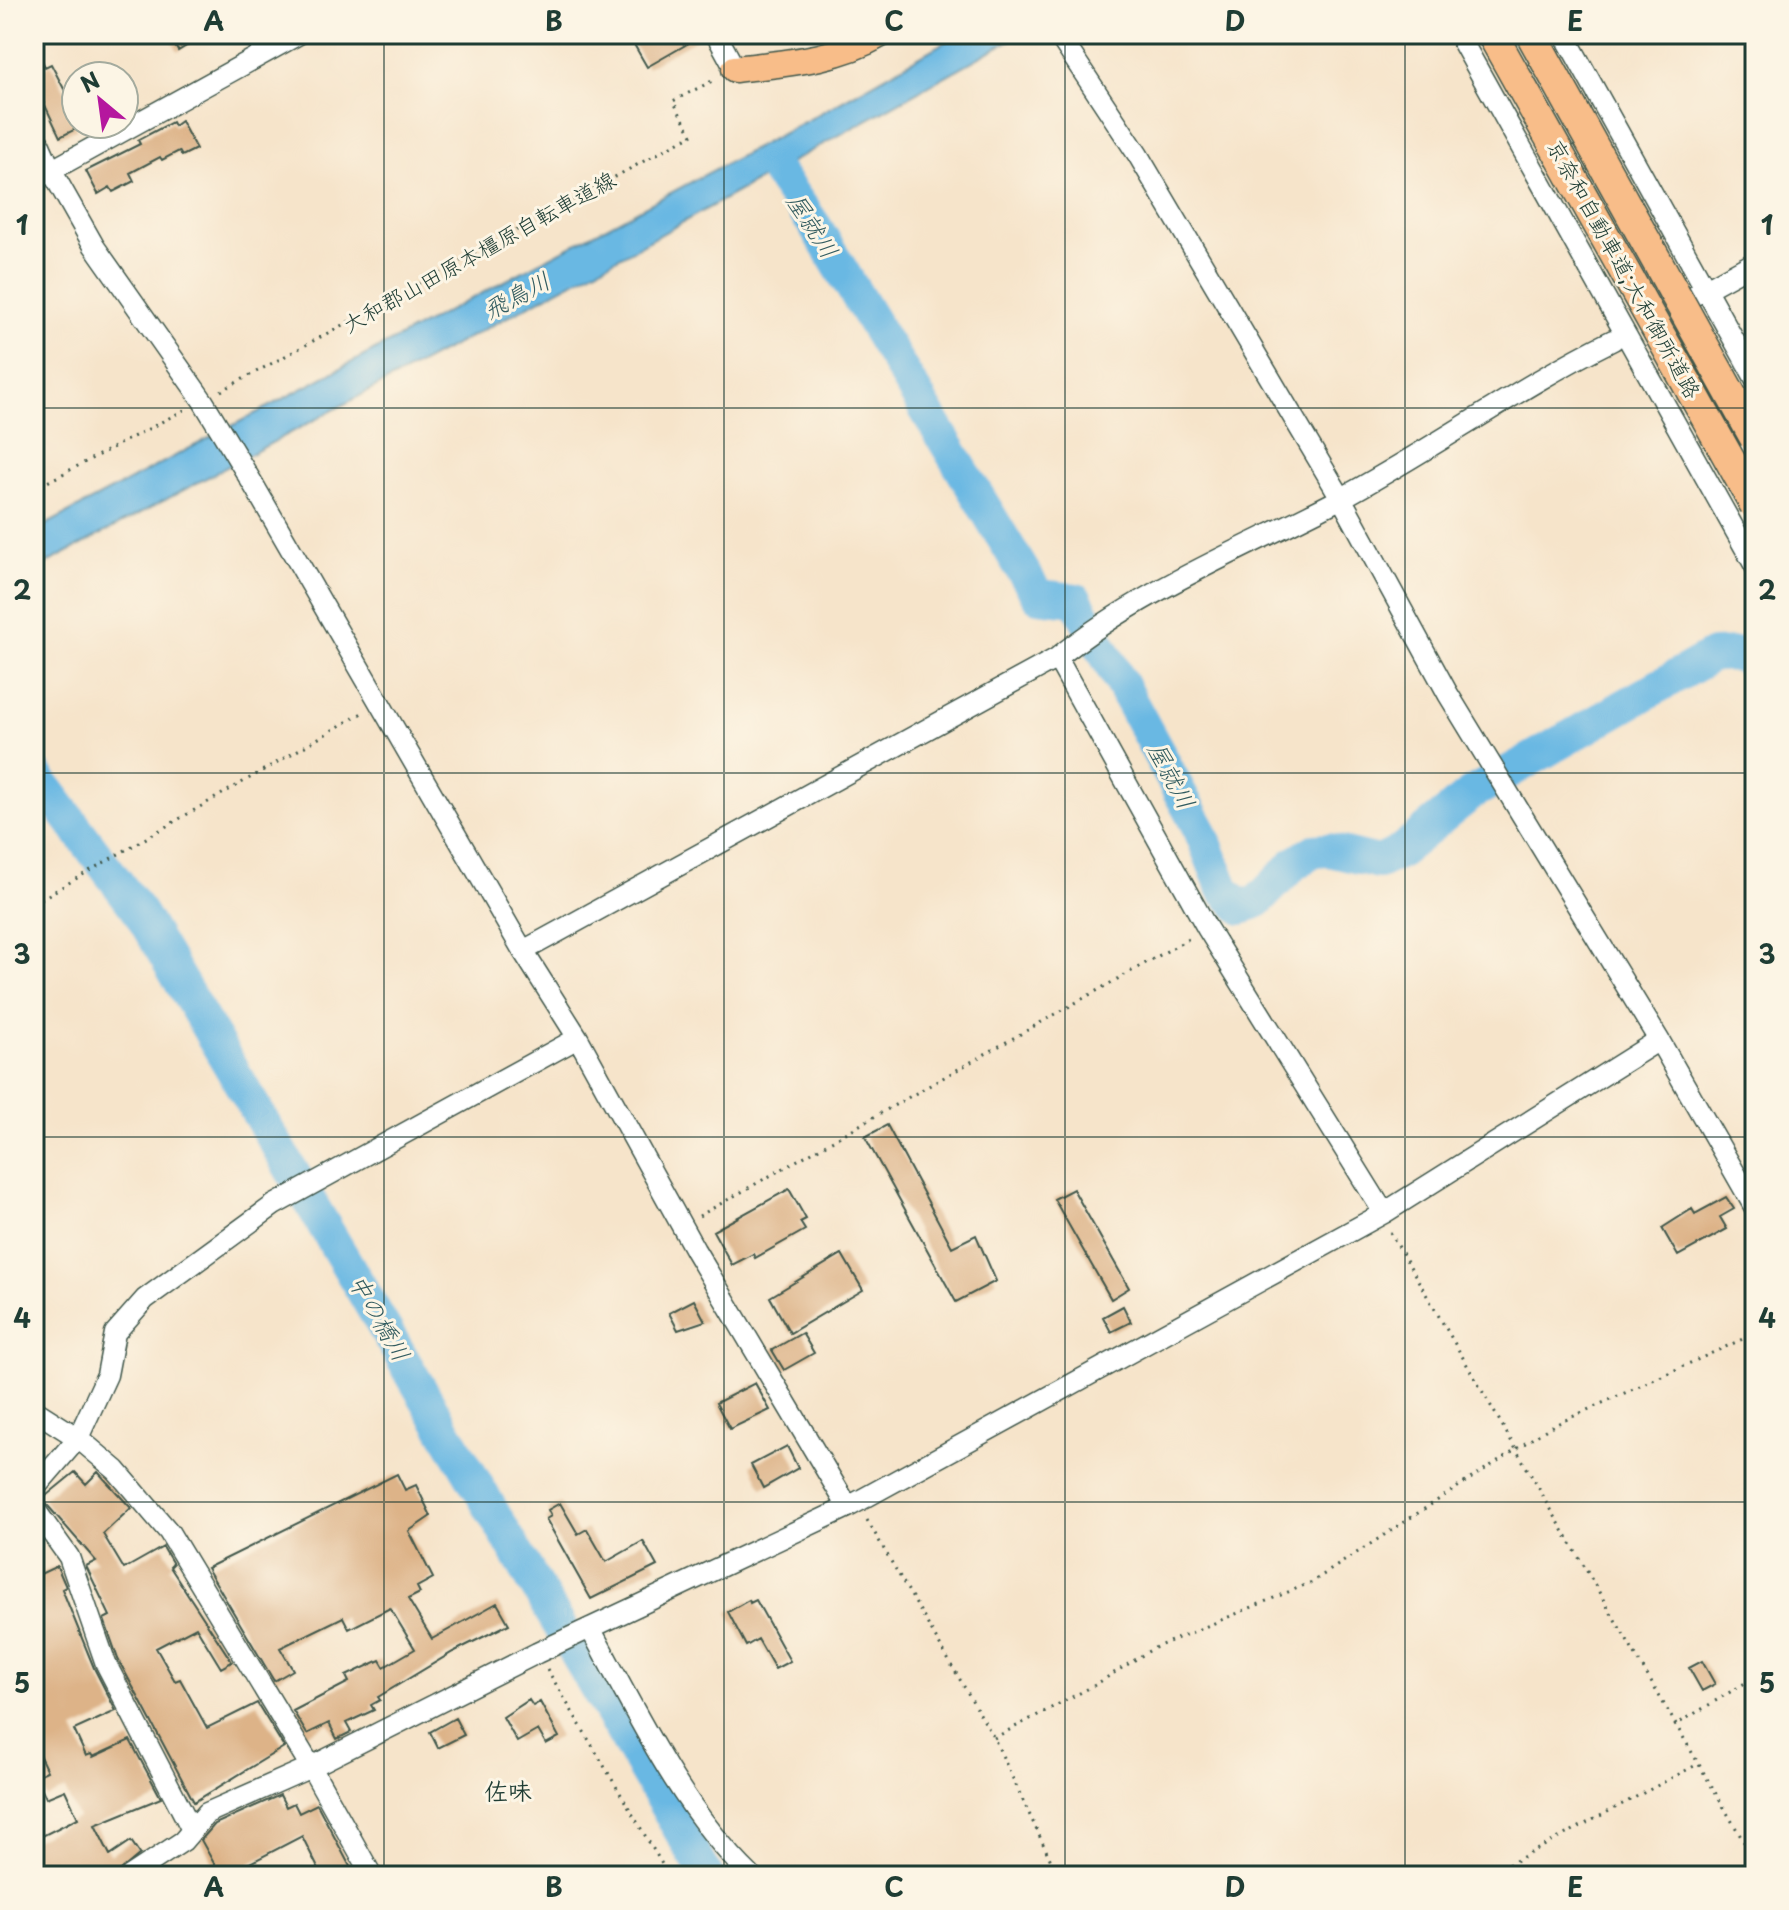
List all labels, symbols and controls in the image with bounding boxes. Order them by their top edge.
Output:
text: A [204,1,224,40]
text: B [545,1,563,40]
text: C [884,1,904,40]
text: D [1225,1,1245,40]
text: E [1567,1,1583,40]
north arrow [60,60,140,140]
text: N [74,63,105,100]
street label: 京奈和自動車道;大和御所道路 [1540,132,1711,404]
street label: 大和郡山田原本橿原自転車道線 [336,162,621,340]
water label: 屋就川 [779,185,848,265]
text: 1 [16,205,28,244]
text: 1 [1761,205,1773,244]
water label: 飛鳥川 [476,261,556,327]
text: 2 [13,570,31,609]
text: 2 [1758,570,1776,609]
water label: 屋就川 [1140,735,1206,815]
text: 3 [13,934,31,973]
text: 3 [1758,934,1776,973]
water label: 中の橋川 [341,1266,420,1368]
text: 4 [13,1298,31,1337]
text: 4 [1758,1298,1776,1337]
text: 5 [14,1663,30,1702]
text: 5 [1759,1663,1775,1702]
district label: 佐味 [484,1772,532,1808]
text: A [204,1867,224,1906]
text: B [545,1867,563,1906]
text: C [884,1867,904,1906]
text: D [1225,1867,1245,1906]
text: E [1567,1867,1583,1906]

